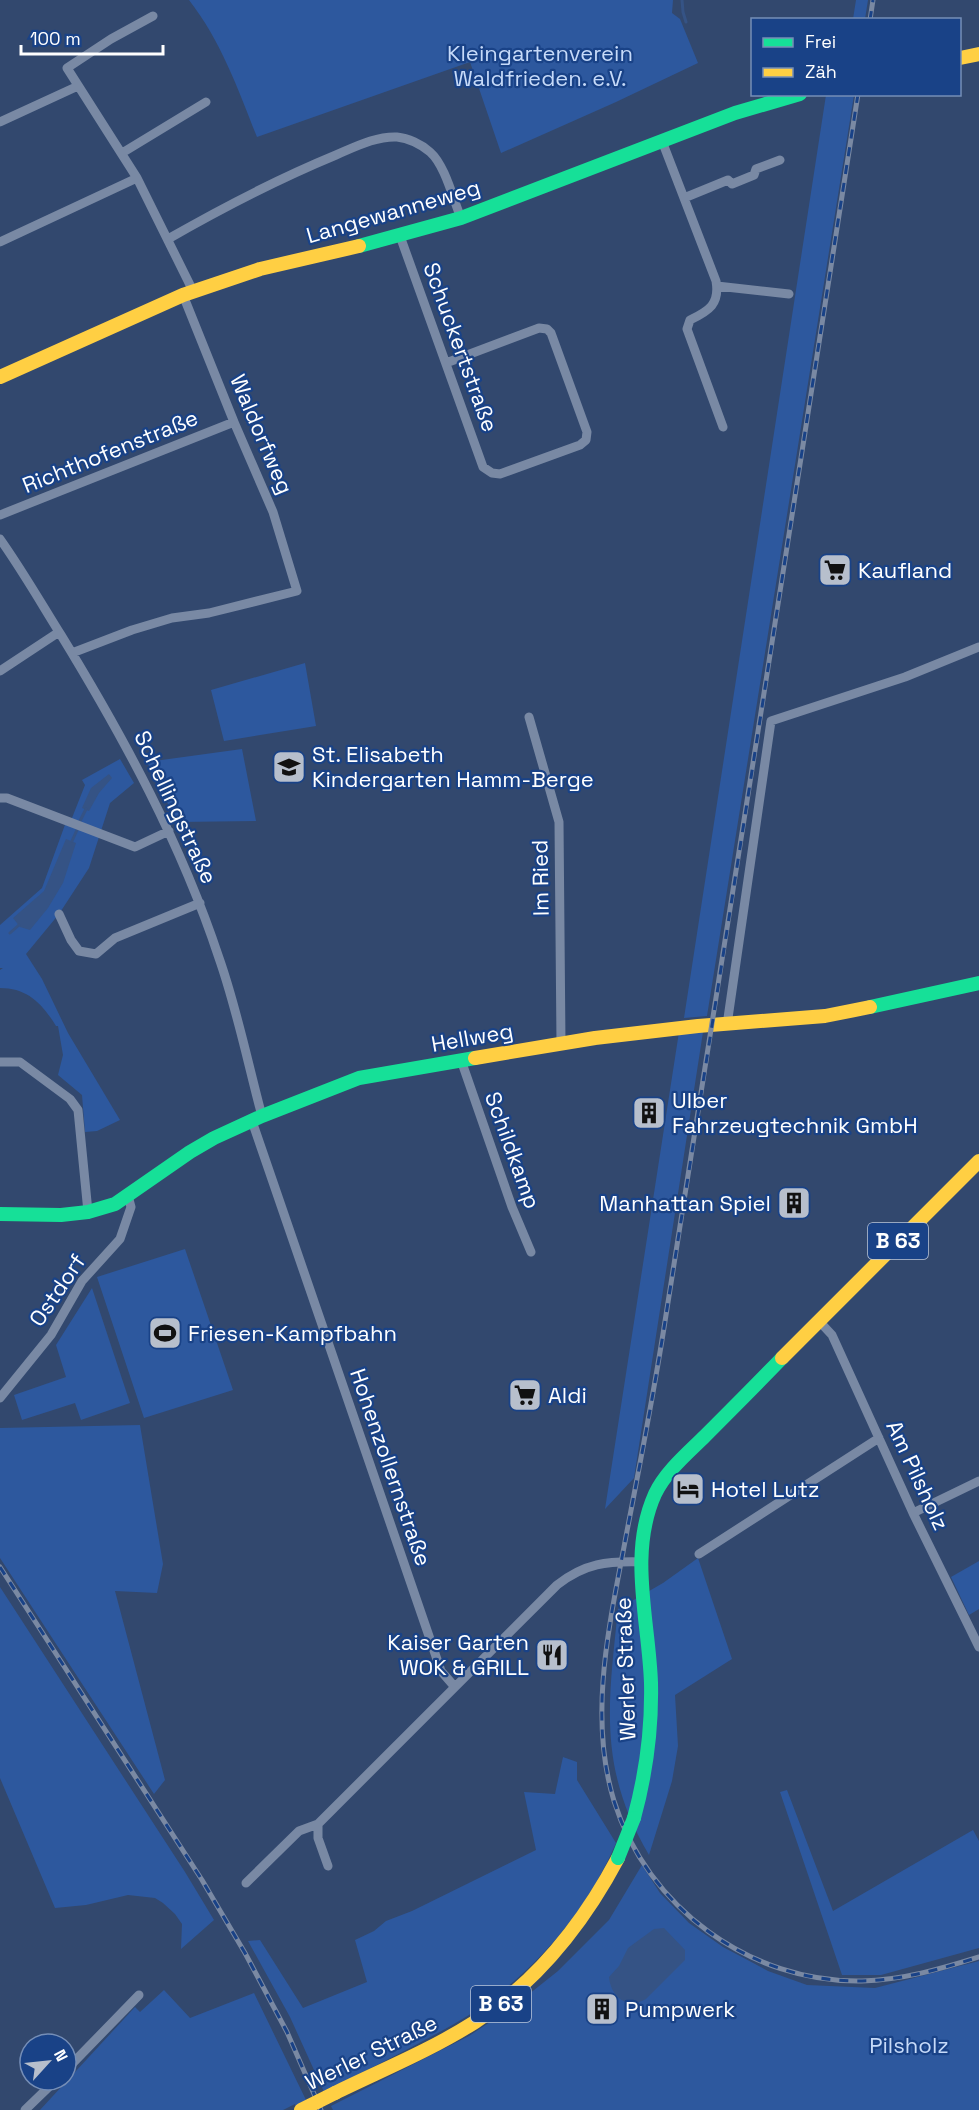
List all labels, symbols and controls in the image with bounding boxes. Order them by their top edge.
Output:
scale bar [21,18,164,56]
legend [751,18,961,96]
text: 100 m [30,27,81,50]
text: Frei [805,30,836,53]
park label: Kleingartenverein Waldfrieden. e.V. [447,39,633,92]
text: Zäh [805,60,837,83]
street label: Langewanneweg [303,173,483,249]
street label: Schuckertstraße [417,259,505,435]
street label: Waldorfweg [224,370,300,498]
street label: Richthofenstraße [18,403,202,499]
supermarket icon: Kaufland [817,552,853,588]
place label: Kaufland [858,556,952,584]
street label: Schellingstraße [128,726,224,888]
place label: St. Elisabeth Kindergarten Hamm-Berge [312,740,594,793]
school or university icon: St. Elisabeth Kindergarten Hamm-Berge [271,749,307,785]
street label: Im Ried [525,840,555,916]
street label: Hellweg [429,1016,515,1058]
place label: Ulber Fahrzeugtechnik GmbH [672,1086,918,1139]
street label: Schildkamp [479,1088,547,1212]
building icon: Ulber Fahrzeugtechnik GmbH [631,1095,667,1131]
building icon: Manhattan Spiel [776,1185,812,1221]
place label: Manhattan Spiel [599,1189,771,1217]
road number: B 63 [868,1223,928,1259]
street label: Ostdorf [23,1248,92,1332]
sports icon: Friesen-Kampfbahn [147,1315,183,1351]
place label: Friesen-Kampfbahn [188,1319,397,1347]
street label: Hohenzollernstraße [344,1365,438,1569]
supermarket icon: Aldi [507,1377,543,1413]
place label: Aldi [548,1381,587,1409]
street label: Am Pilsholz [880,1416,956,1534]
hotel icon: Hotel Lutz [670,1471,706,1507]
place label: Hotel Lutz [711,1475,819,1503]
street label: Werler Straße [609,1597,641,1741]
place label: Kaiser Garten WOK & GRILL [387,1628,529,1681]
restaurant icon: Kaiser Garten WOK & GRILL [534,1637,570,1673]
road number: B 63 [471,1986,531,2022]
building icon: Pumpwerk [584,1991,620,2027]
place label: Pumpwerk [625,1995,735,2023]
street label: Werler Straße [300,2008,442,2096]
park label: Pilsholz [869,2031,949,2059]
north arrow [18,2032,78,2092]
text: N [49,2046,73,2065]

